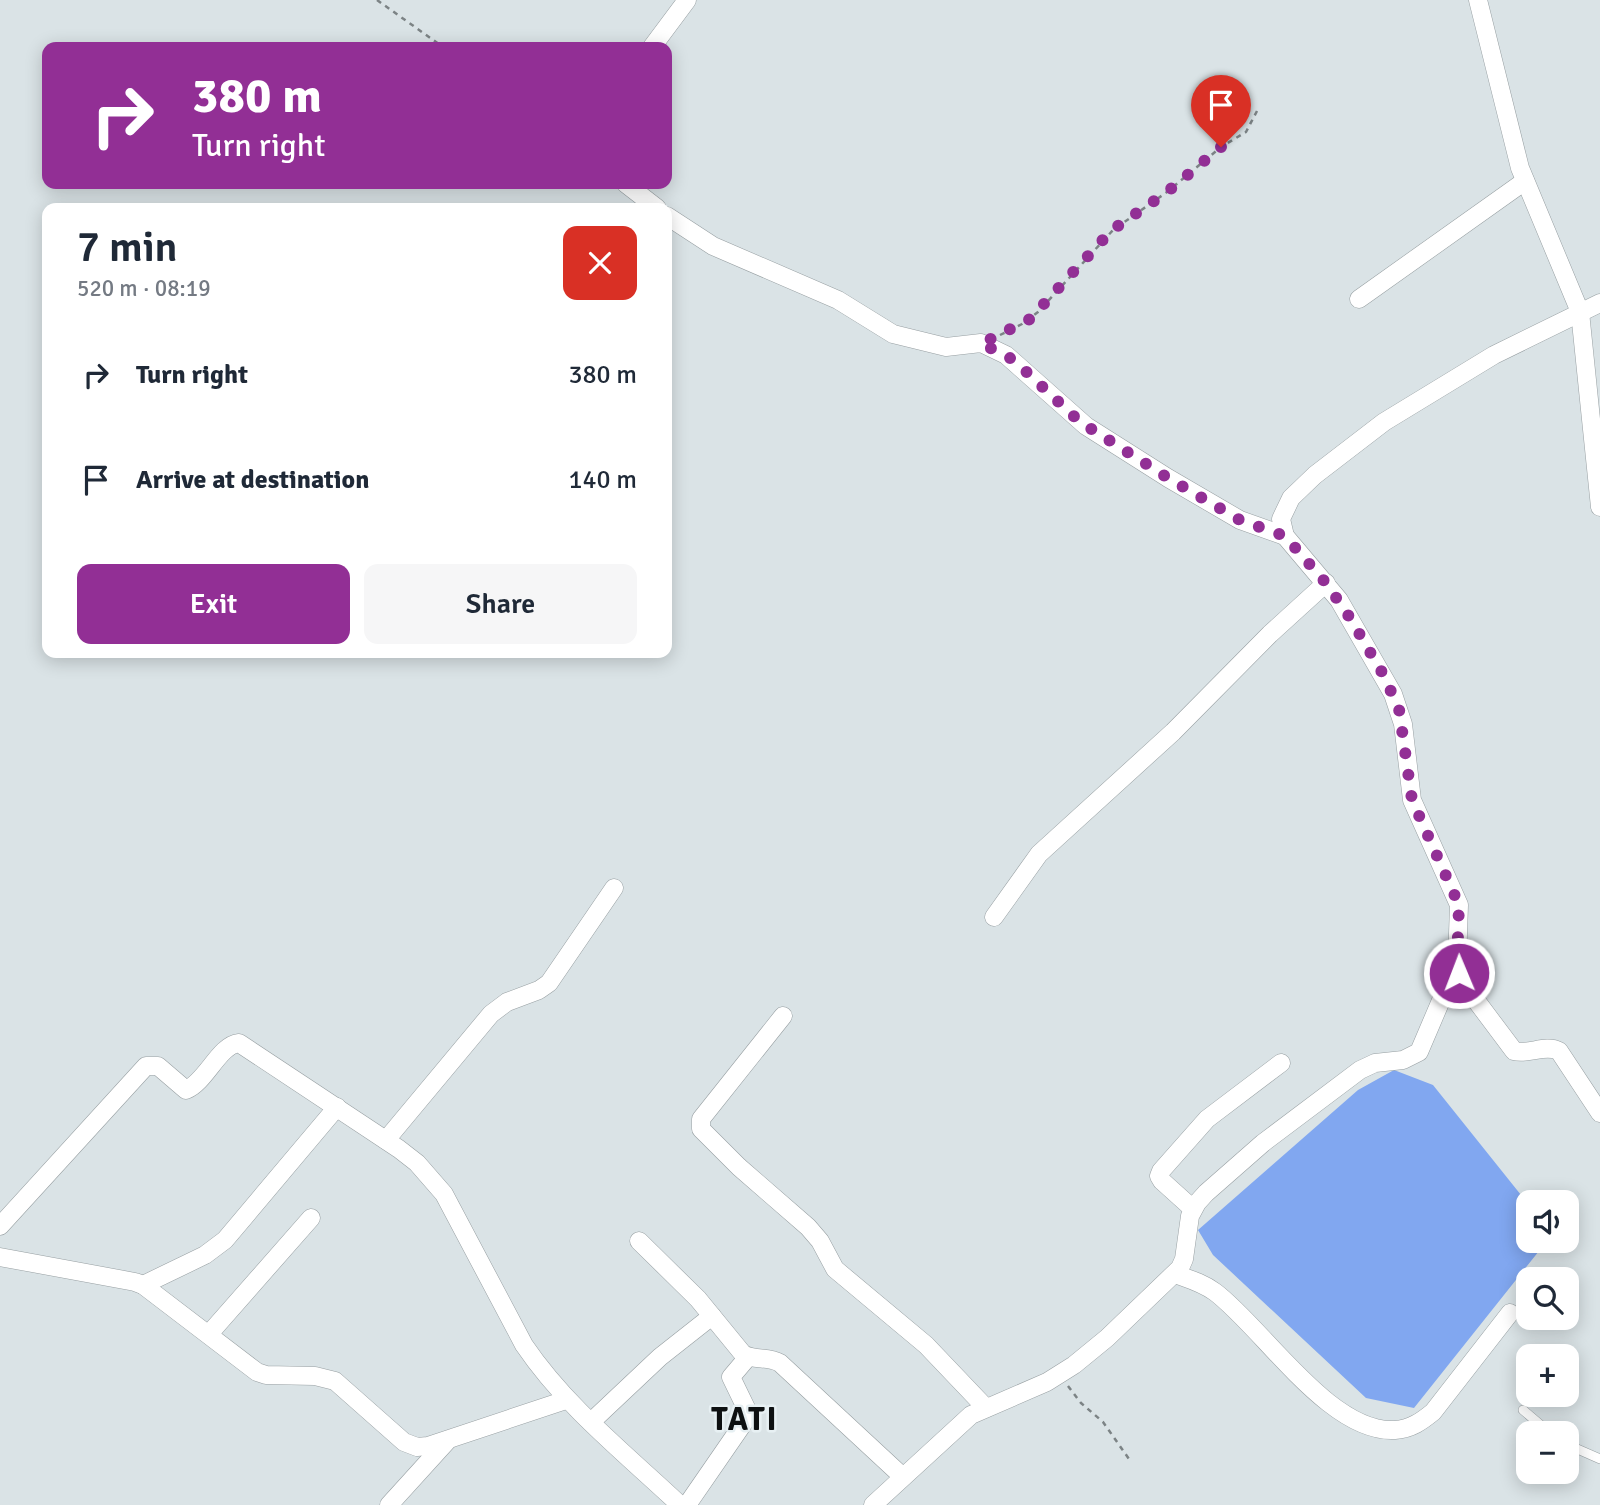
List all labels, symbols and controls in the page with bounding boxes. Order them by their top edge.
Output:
text: 380 m [192,66,322,126]
icon: right [77,70,168,161]
pin [1191,75,1251,147]
icon: arrive [1202,86,1240,124]
text: Turn right [192,126,325,165]
text: 7 min [77,222,178,273]
button: close [563,226,637,300]
text: 520 m · 08:19 [77,274,211,303]
icon: right [77,356,115,394]
text: Turn right [136,359,248,391]
text: 380 m [568,359,637,391]
icon: arrive [77,461,115,499]
text: Arrive at destination [136,464,369,496]
text: 140 m [568,464,637,496]
button: Exit [77,564,350,644]
button: Share [364,564,637,644]
position arrow [1422,936,1496,1010]
map controls [1516,1190,1579,1484]
button: sound [1516,1190,1579,1253]
button: search [1516,1267,1579,1330]
button: + [1516,1344,1579,1407]
district label: TATI [711,1400,779,1439]
button: − [1516,1421,1579,1484]

